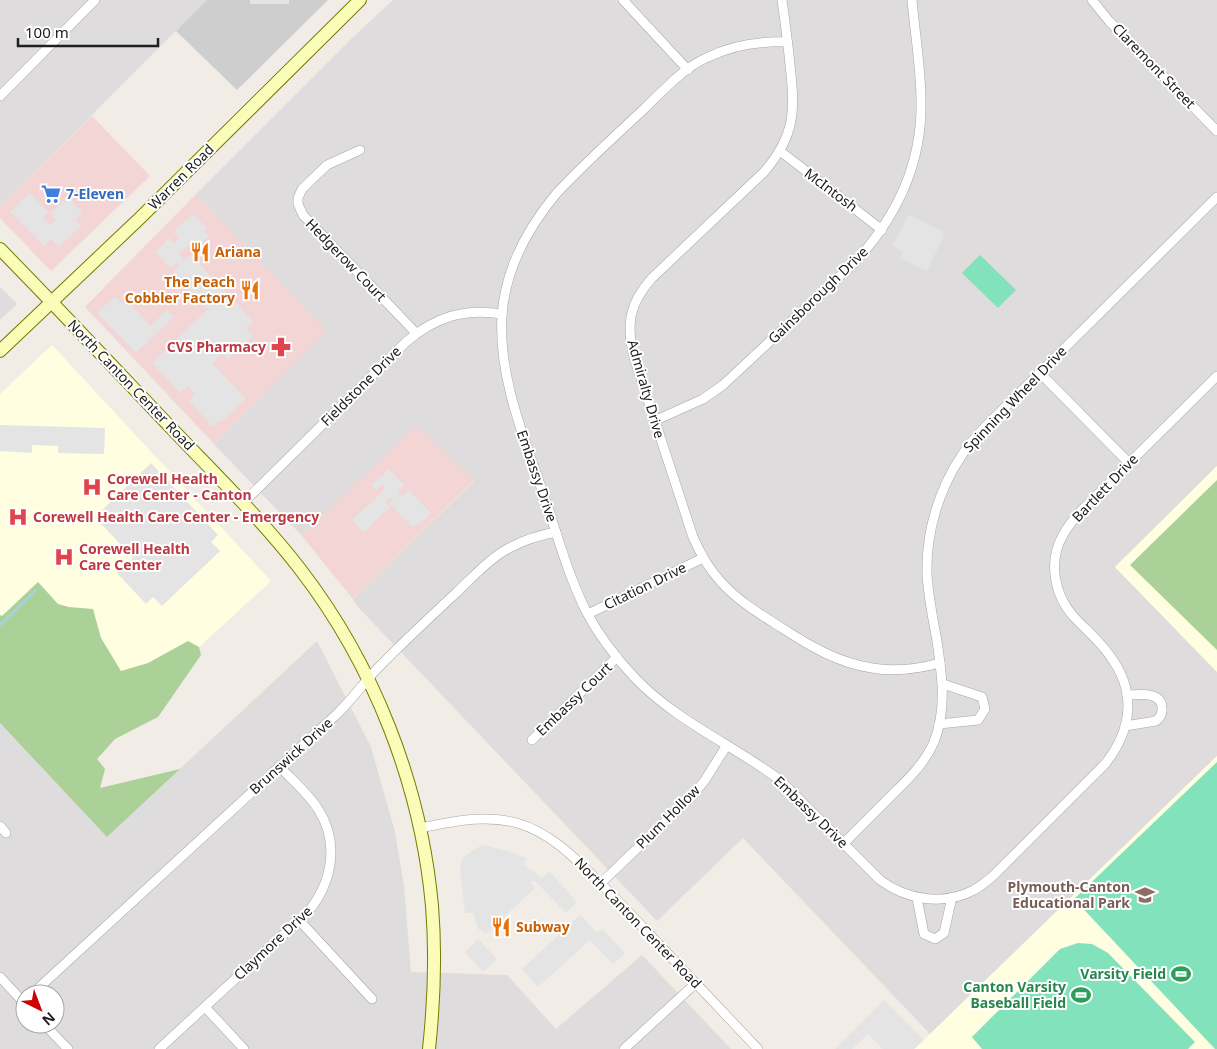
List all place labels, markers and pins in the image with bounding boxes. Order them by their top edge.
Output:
supermarket icon: 7-Eleven [40,183,62,205]
place label: 7-Eleven [66,184,124,203]
restaurant icon: Ariana [189,241,211,263]
place label: Ariana [215,242,261,261]
place label: The Peach Cobbler Factory [125,272,235,307]
restaurant icon: The Peach Cobbler Factory [239,279,261,301]
pharmacy icon: CVS Pharmacy [270,336,292,358]
place label: CVS Pharmacy [167,337,266,356]
place label: Corewell Health Care Center - Canton [107,469,252,504]
hospital icon: Corewell Health Care Center - Canton [81,476,103,498]
hospital icon: Corewell Health Care Center - Emergency [7,506,29,528]
place label: Corewell Health Care Center - Emergency [33,507,319,526]
place label: Corewell Health Care Center [79,539,190,574]
hospital icon: Corewell Health Care Center [53,546,75,568]
place label: Plymouth-Canton Educational Park [1008,877,1130,912]
school or university icon: Plymouth-Canton Educational Park [1134,884,1156,906]
restaurant icon: Subway [490,916,512,938]
place label: Subway [516,917,570,936]
sports icon: Varsity Field [1170,963,1192,985]
place label: Varsity Field [1080,964,1166,983]
place label: Canton Varsity Baseball Field [963,977,1066,1012]
sports icon: Canton Varsity Baseball Field [1070,984,1092,1006]

